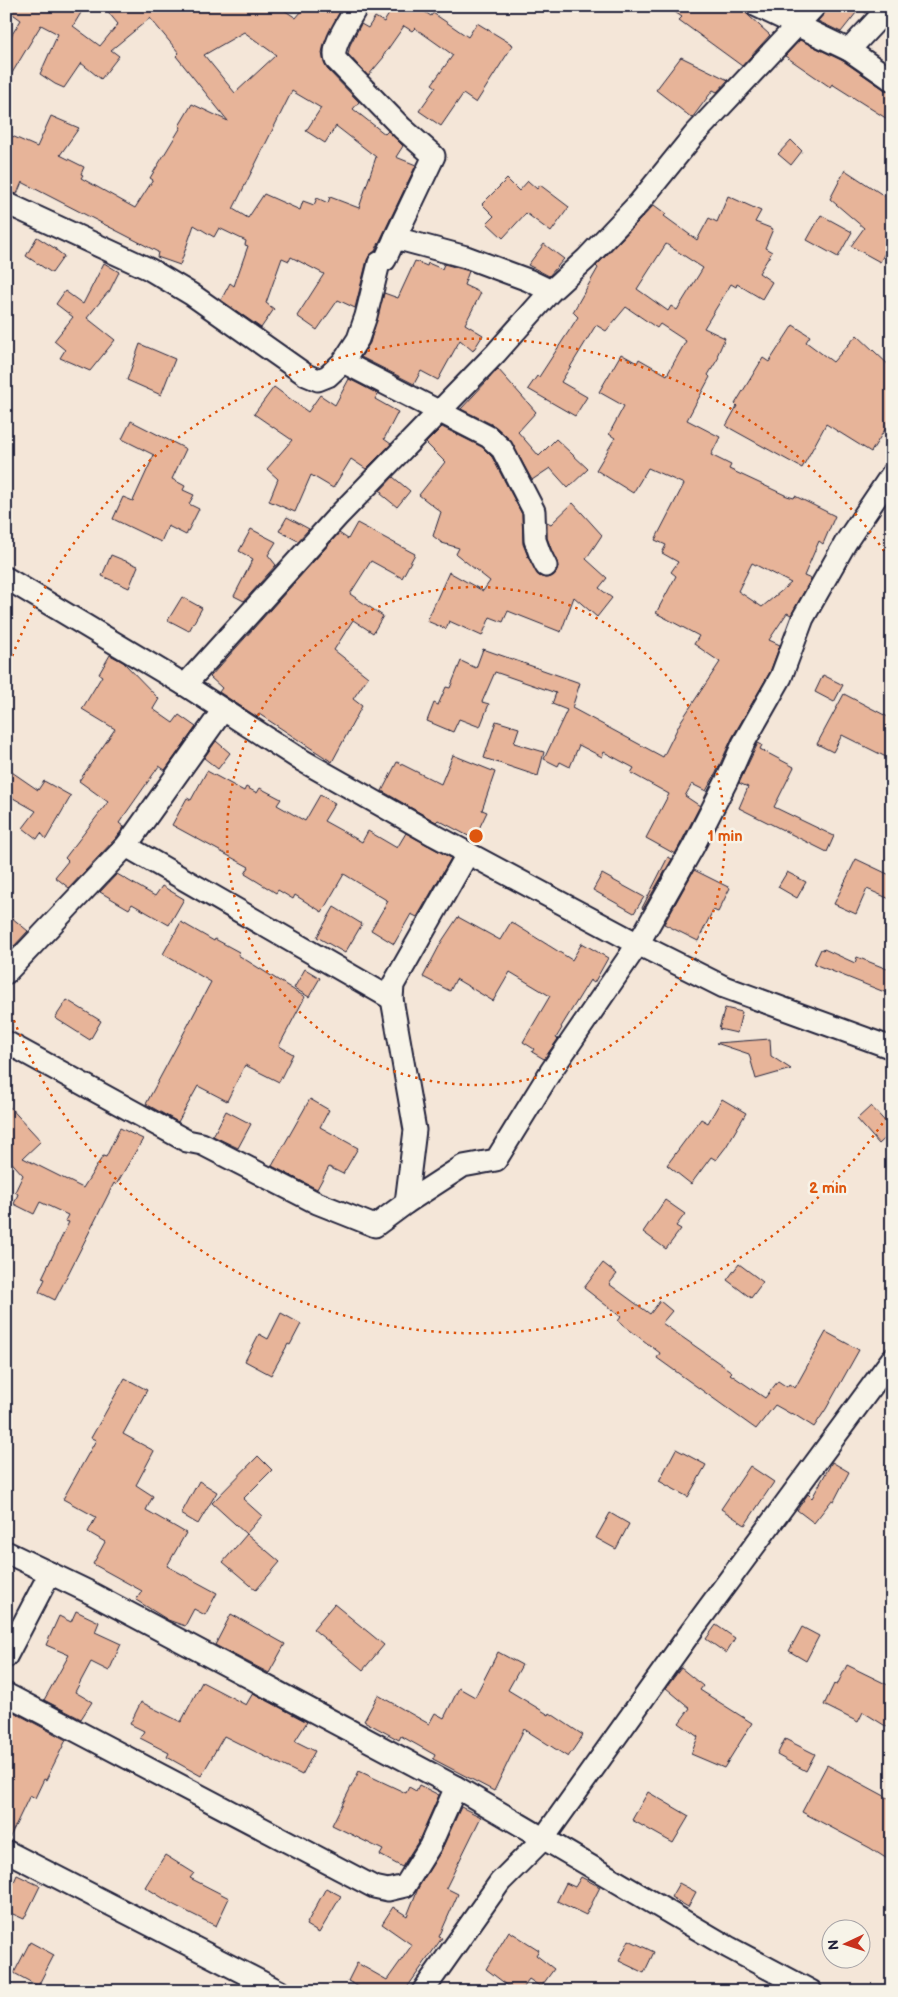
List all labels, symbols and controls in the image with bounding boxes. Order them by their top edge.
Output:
centre of rings [467,827,485,845]
text: 1 min [707,827,743,846]
text: 2 min [809,1179,847,1198]
north arrow [820,1920,870,1970]
text: N [825,1939,842,1951]

